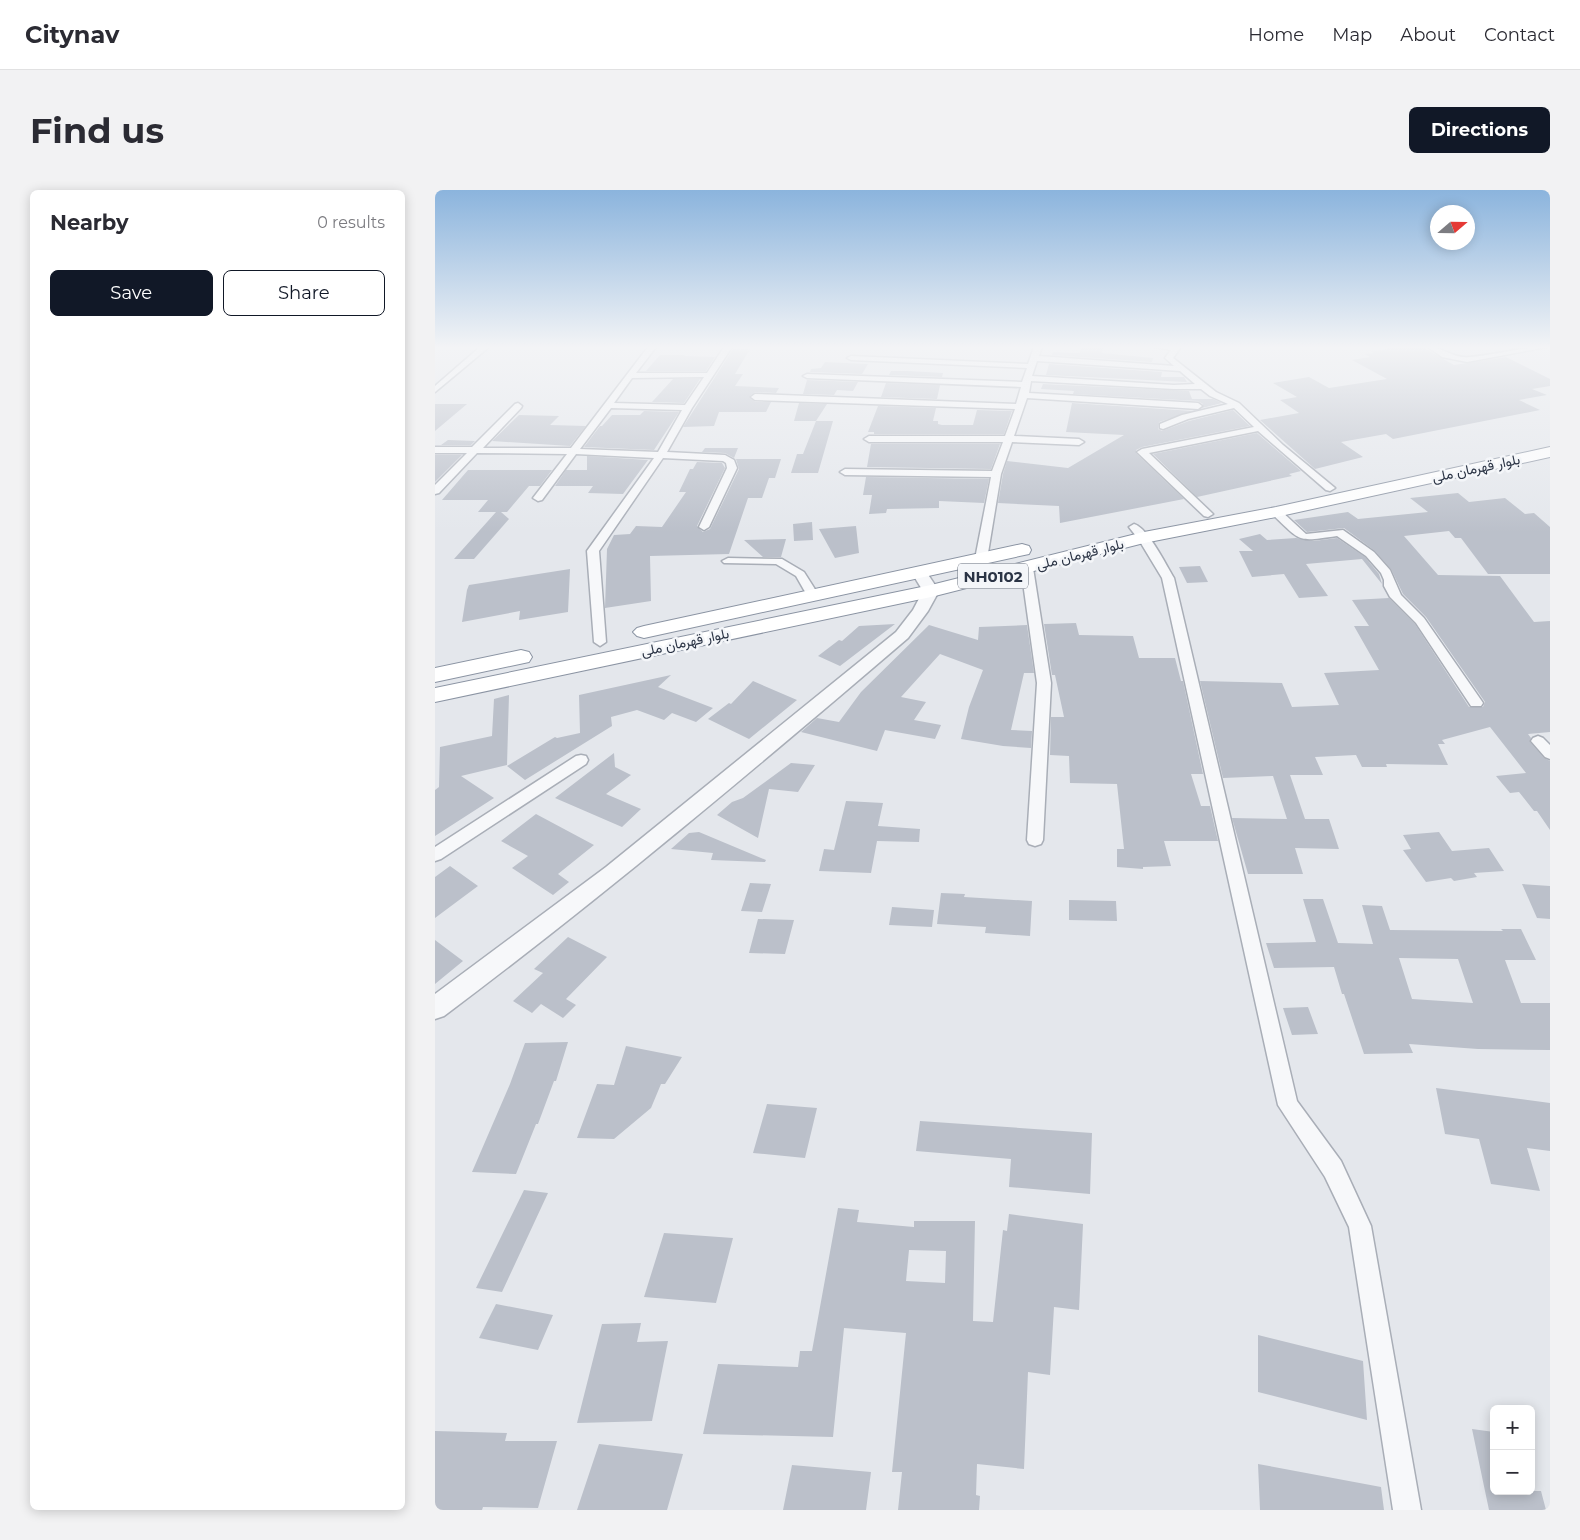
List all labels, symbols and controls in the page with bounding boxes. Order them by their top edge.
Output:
text: Citynav [25,20,119,49]
text: Home [1248,24,1304,46]
text: Map [1332,24,1372,46]
text: About [1400,24,1456,46]
text: Contact [1484,24,1555,46]
button: Directions [1409,107,1550,153]
text: Find us [30,109,164,152]
north arrow [1430,205,1475,250]
text: Nearby [50,210,129,235]
text: 0 results [317,213,385,232]
button: Save [50,270,213,316]
button: Share [223,270,385,316]
street label: بلوار قهرمان ملی [1430,450,1522,486]
street label: بلوار قهرمان ملی [1034,534,1126,574]
road number: NH0102 [958,564,1028,588]
street label: بلوار قهرمان ملی [639,624,731,660]
map controls [1490,1405,1535,1495]
button: + [1490,1405,1535,1450]
button: − [1490,1450,1535,1495]

